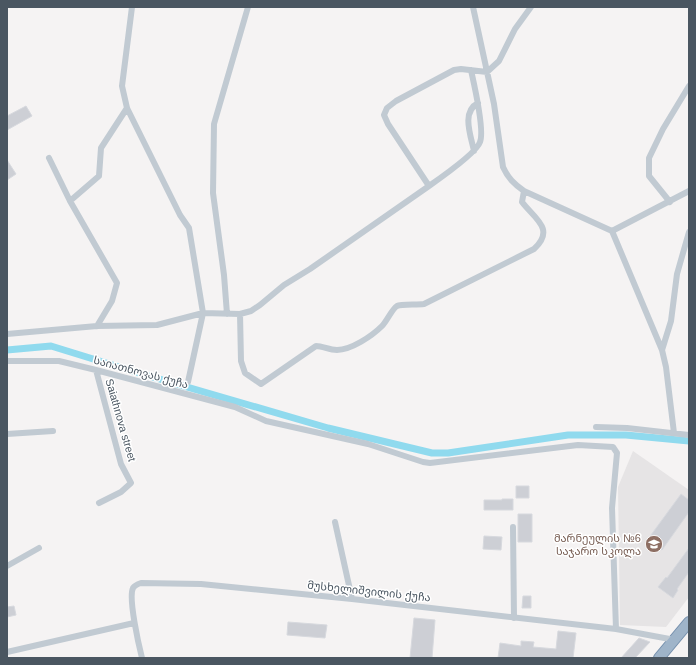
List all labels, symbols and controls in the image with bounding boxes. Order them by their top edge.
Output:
street label: საიათნოვას ქუჩა [92,354,190,391]
street label: Saiathnova street [103,377,139,463]
place label: მარნეულის №6 საჯარო სკოლა [554,532,641,558]
school or university icon: მარნეულის №6 საჯარო სკოლა [644,534,664,554]
street label: მუსხელიშვილის ქუჩა [307,579,431,604]

